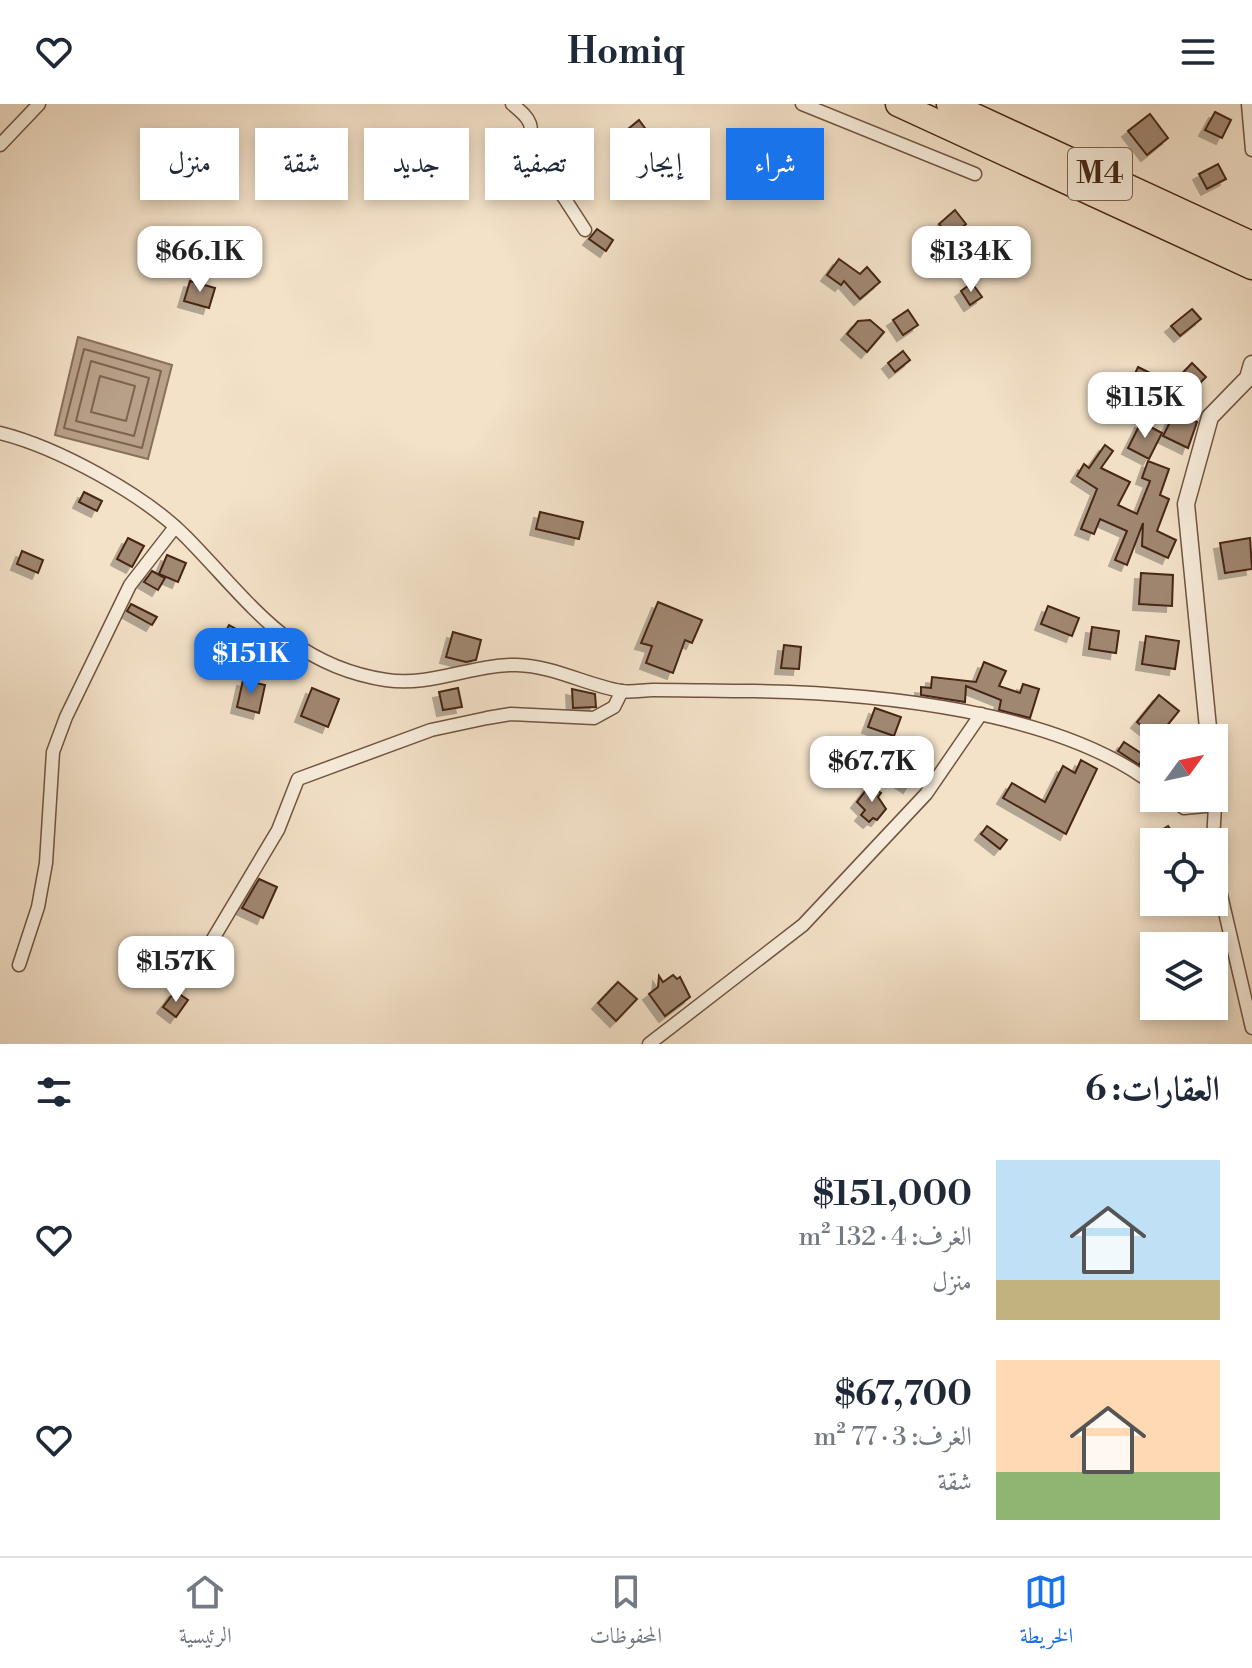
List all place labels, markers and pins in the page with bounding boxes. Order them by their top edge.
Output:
pin: $66.1K [135,226,265,294]
pin: $134K [915,226,1027,294]
pin: $115K [1089,372,1201,440]
pin: $151K [195,628,307,696]
pin: $67.7K [807,736,937,804]
pin: $157K [120,936,232,1004]

